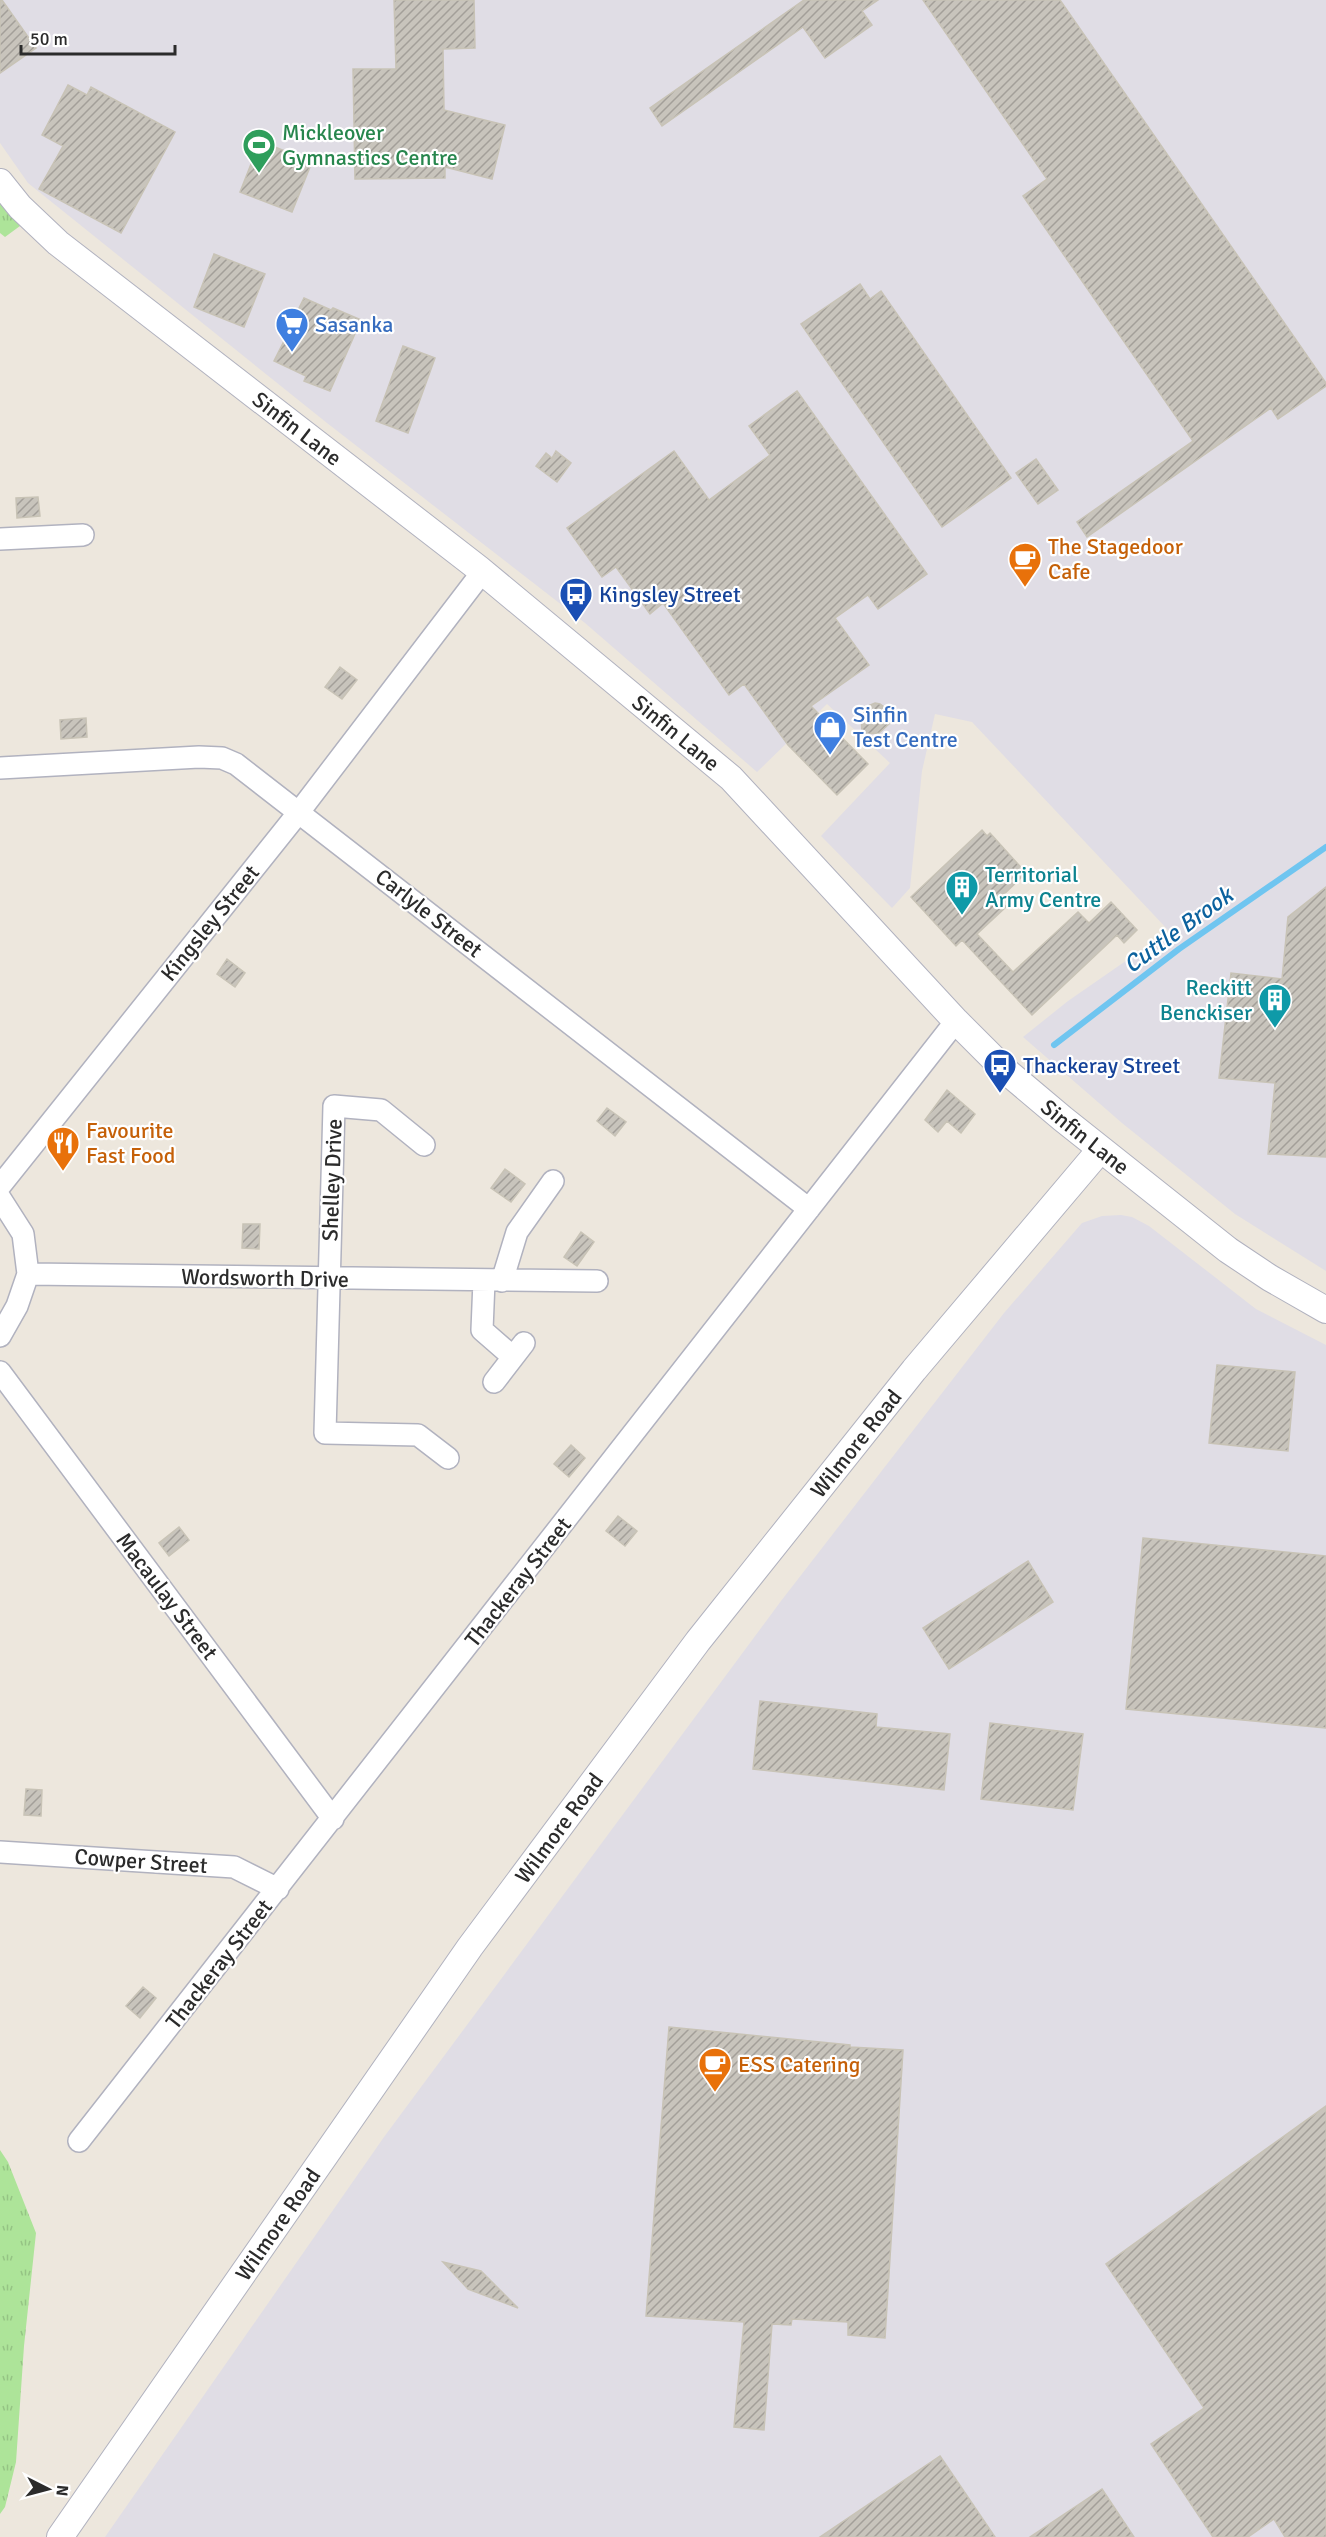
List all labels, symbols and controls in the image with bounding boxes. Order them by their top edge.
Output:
scale bar [21,18,176,56]
text: 50 m [30,28,68,50]
place label: Mickleover Gymnastics Centre [282,119,458,171]
sports icon: Mickleover Gymnastics Centre [241,127,277,174]
supermarket icon: Sasanka [274,306,310,353]
place label: Sasanka [315,311,393,338]
street label: Sinfin Lane [247,385,347,471]
place label: The Stagedoor Cafe [1048,533,1183,585]
cafe icon: The Stagedoor Cafe [1007,541,1043,588]
bus stop icon: Kingsley Street [558,576,594,623]
place label: Kingsley Street [599,581,741,608]
street label: Sinfin Lane [627,688,725,777]
place label: Sinfin Test Centre [853,701,958,753]
shop icon: Sinfin Test Centre [812,709,848,756]
street label: Kingsley Street [155,859,265,987]
place label: Territorial Army Centre [985,861,1101,913]
street label: Carlyle Street [370,863,488,963]
building icon: Territorial Army Centre [944,869,980,916]
water label: Cuttle Brook [1117,879,1240,980]
place label: Reckitt Benckiser [1160,974,1252,1026]
building icon: Reckitt Benckiser [1257,982,1293,1029]
bus stop icon: Thackeray Street [982,1047,1018,1094]
place label: Thackeray Street [1023,1052,1180,1079]
street label: Sinfin Lane [1036,1093,1135,1180]
place label: Favourite Fast Food [86,1117,175,1169]
street label: Shelley Drive [316,1118,348,1242]
restaurant icon: Favourite Fast Food [45,1125,81,1172]
street label: Wordsworth Drive [181,1263,349,1293]
street label: Wilmore Road [804,1384,907,1503]
street label: Thackeray Street [459,1512,577,1652]
street label: Macaulay Street [110,1527,224,1665]
street label: Wilmore Road [509,1767,609,1888]
street label: Cowper Street [74,1843,209,1879]
street label: Thackeray Street [160,1894,278,2034]
cafe icon: ESS Catering [697,2046,733,2093]
place label: ESS Catering [738,2051,860,2078]
street label: Wilmore Road [229,2163,326,2286]
north arrow [18,2459,78,2519]
text: N [51,2484,72,2497]

